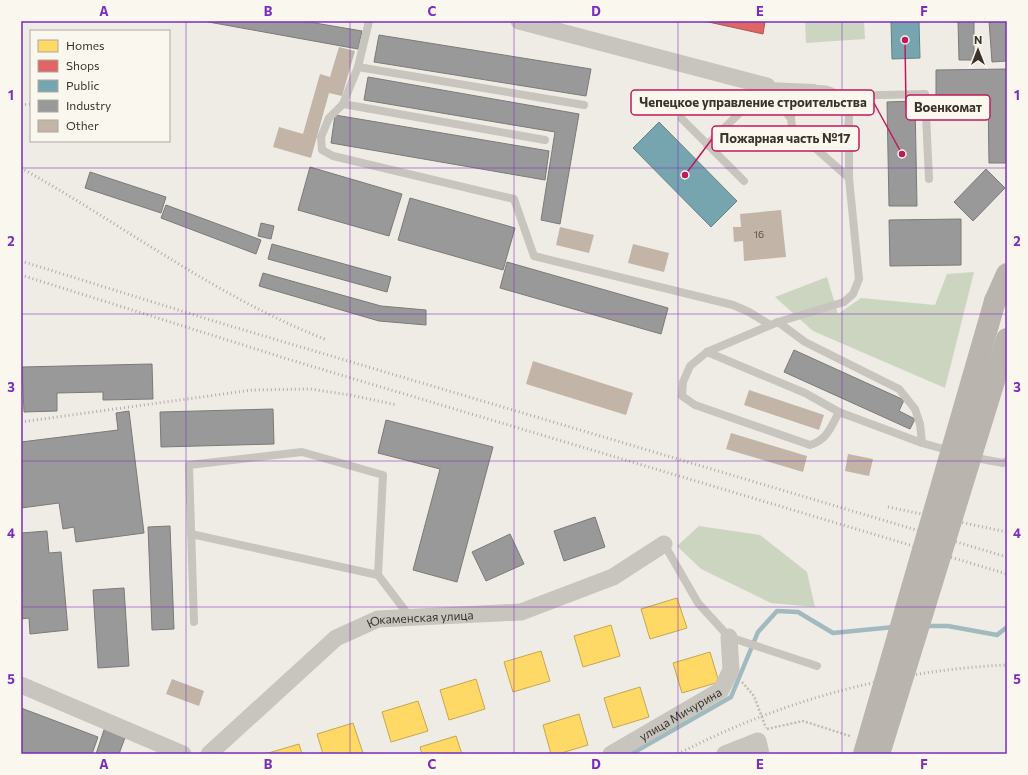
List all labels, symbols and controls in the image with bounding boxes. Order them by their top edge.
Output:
text: A [99,3,109,19]
text: B [264,3,273,19]
text: C [428,3,437,19]
text: D [591,3,601,19]
text: E [756,3,764,19]
text: F [920,3,928,19]
legend [30,30,170,142]
north arrow [958,30,998,70]
text: N [974,33,982,46]
text: Homes [66,38,104,52]
text: Shops [66,58,100,72]
text: Public [66,78,99,92]
text: 1 [8,87,14,103]
text: 1 [1014,87,1020,103]
callout: Чепецкое управление строительства [631,90,874,115]
text: Чепецкое управление строительства [639,94,867,110]
callout: Военкомат [906,95,990,120]
text: Industry [66,98,111,112]
text: Военкомат [914,99,983,115]
text: Other [66,118,99,132]
callout: Пожарная часть №17 [712,126,859,151]
text: Пожарная часть №17 [720,130,850,146]
house number: 16 [754,228,764,240]
text: 2 [7,233,15,249]
text: 2 [1013,233,1021,249]
text: 3 [7,379,15,395]
text: 3 [1013,379,1021,395]
text: 4 [7,525,15,541]
text: 4 [1013,525,1021,541]
street label: Юкаменская улица [364,607,474,630]
text: 5 [7,671,15,687]
text: 5 [1013,671,1021,687]
street label: улица Мичурина [636,684,724,743]
text: A [99,756,109,772]
text: B [264,756,273,772]
text: C [428,756,437,772]
text: D [591,756,601,772]
text: E [756,756,764,772]
text: F [920,756,928,772]

